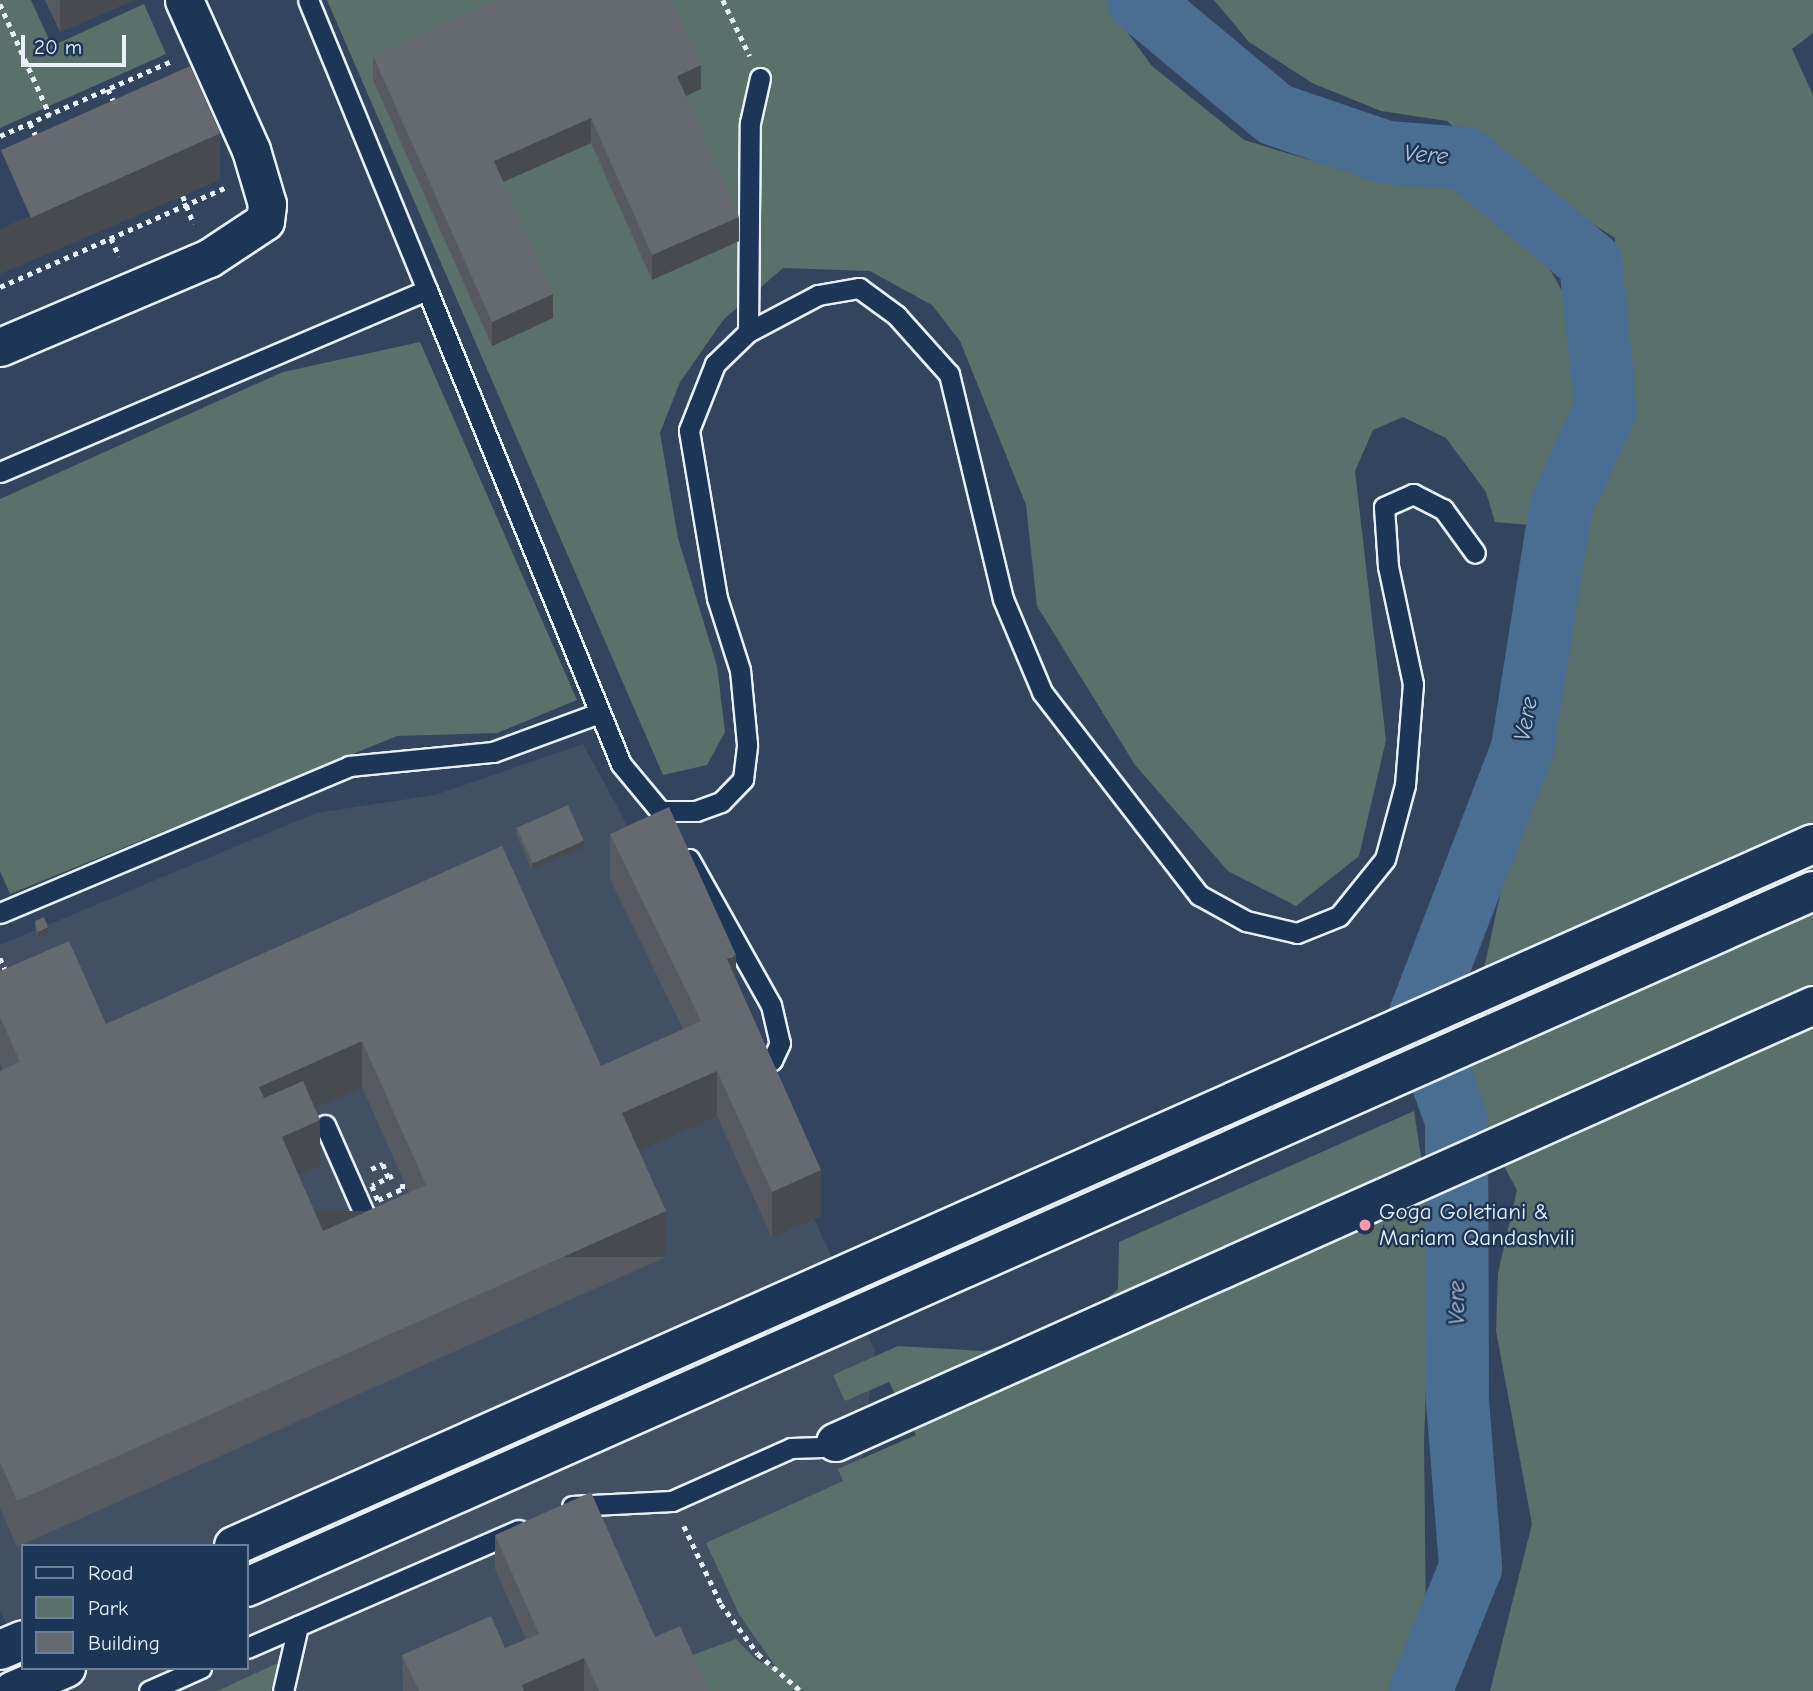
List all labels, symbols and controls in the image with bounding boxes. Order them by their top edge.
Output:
scale bar [24,21,130,65]
text: 20 m [34,35,82,59]
water label: Vere [1402,139,1450,171]
water label: Vere [1508,694,1544,744]
place label: Goga Goletiani & Mariam Qandashvili [1379,1198,1575,1252]
marker: Goga Goletiani & Mariam Qandashvili [1357,1217,1373,1233]
water label: Vere [1443,1281,1471,1325]
legend [21,1544,248,1670]
text: Road [88,1561,133,1585]
text: Park [88,1596,128,1620]
text: Building [88,1631,160,1655]

